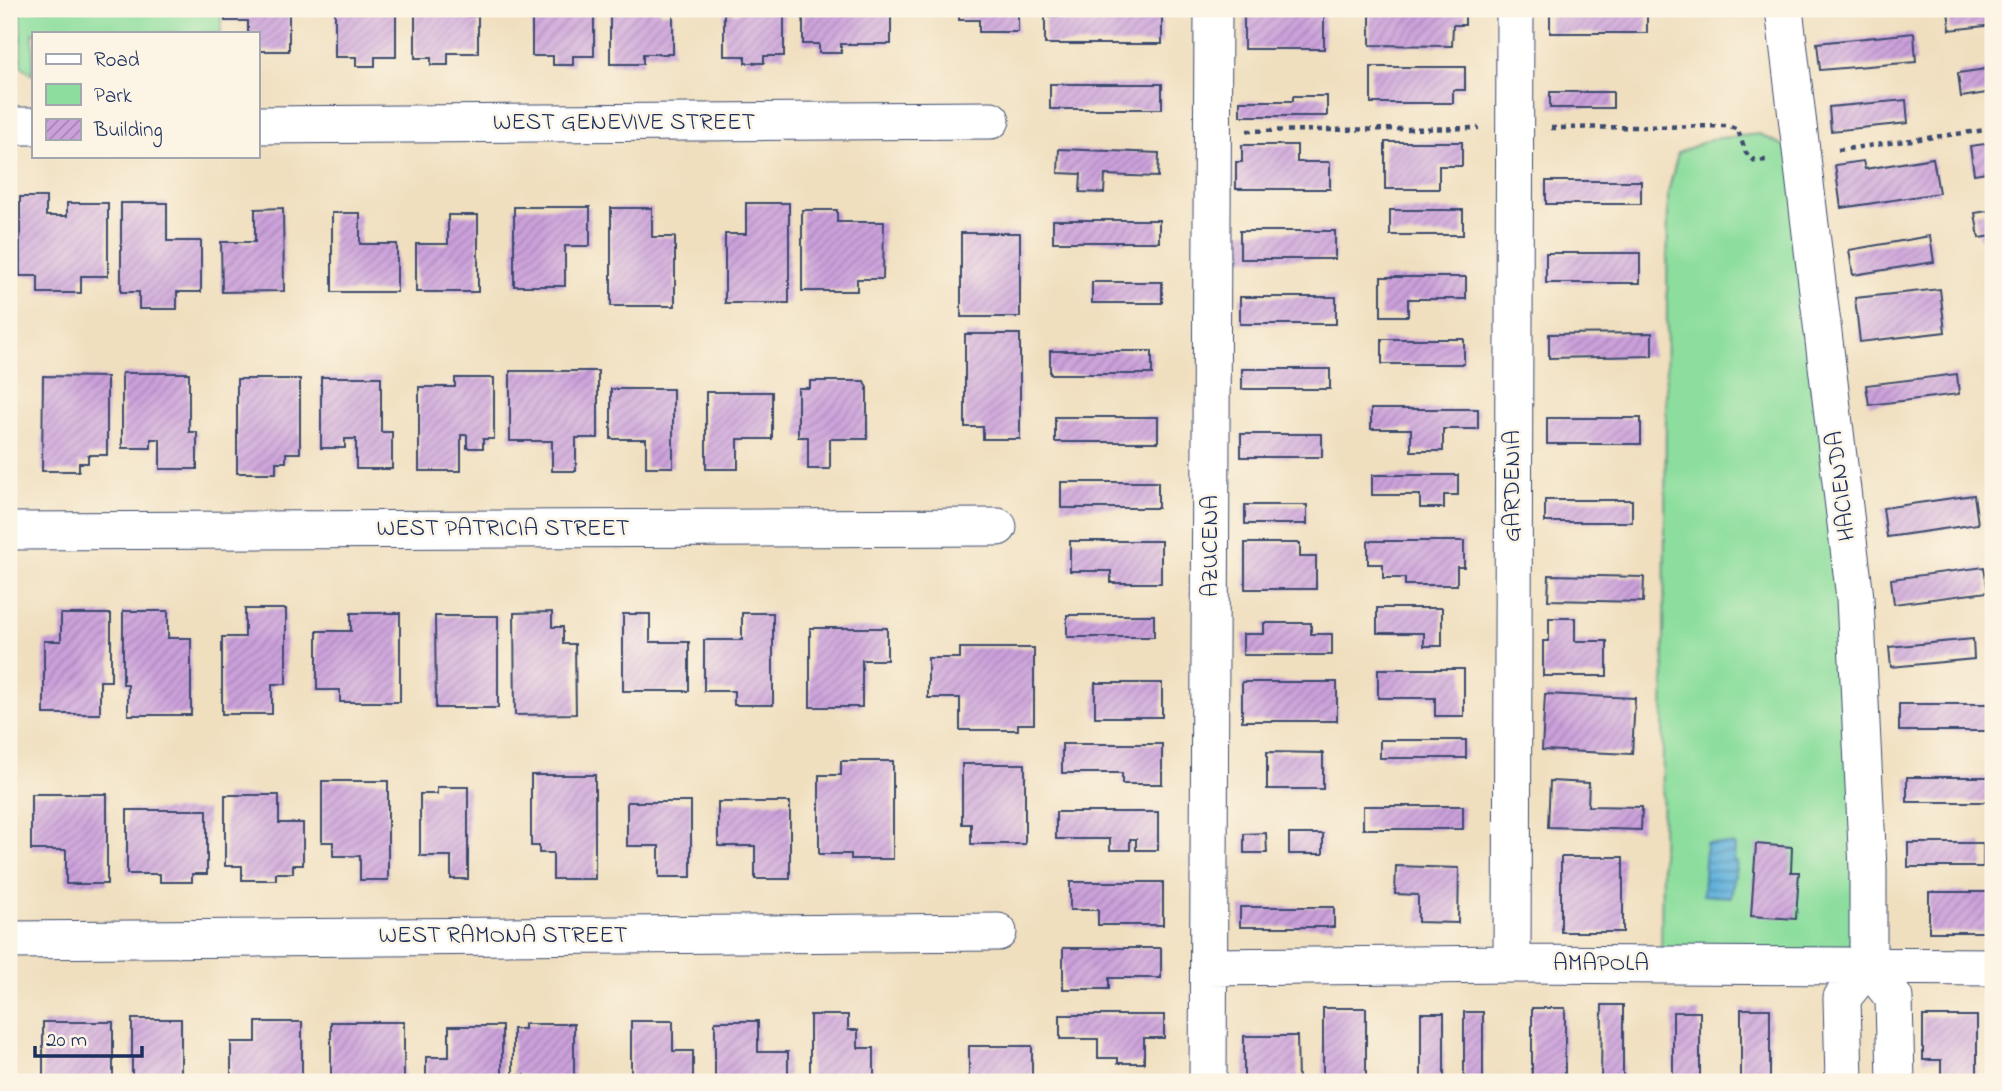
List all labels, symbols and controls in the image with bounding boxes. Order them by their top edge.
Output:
legend [32,32,259,158]
text: Road [94,46,140,76]
text: Park [94,82,133,112]
street label: WEST GENEVIVE STREET [493,106,756,141]
text: Building [93,116,163,148]
street label: HACIENDA [1818,429,1866,543]
street label: GARDENIA [1496,430,1531,542]
street label: AZUCENA [1194,495,1229,597]
street label: WEST PATRICIA STREET [376,512,630,547]
street label: WEST RAMONA STREET [379,919,628,954]
street label: AMAPOLA [1553,947,1649,982]
scale bar [35,1014,142,1058]
text: 20 m [46,1026,87,1056]

